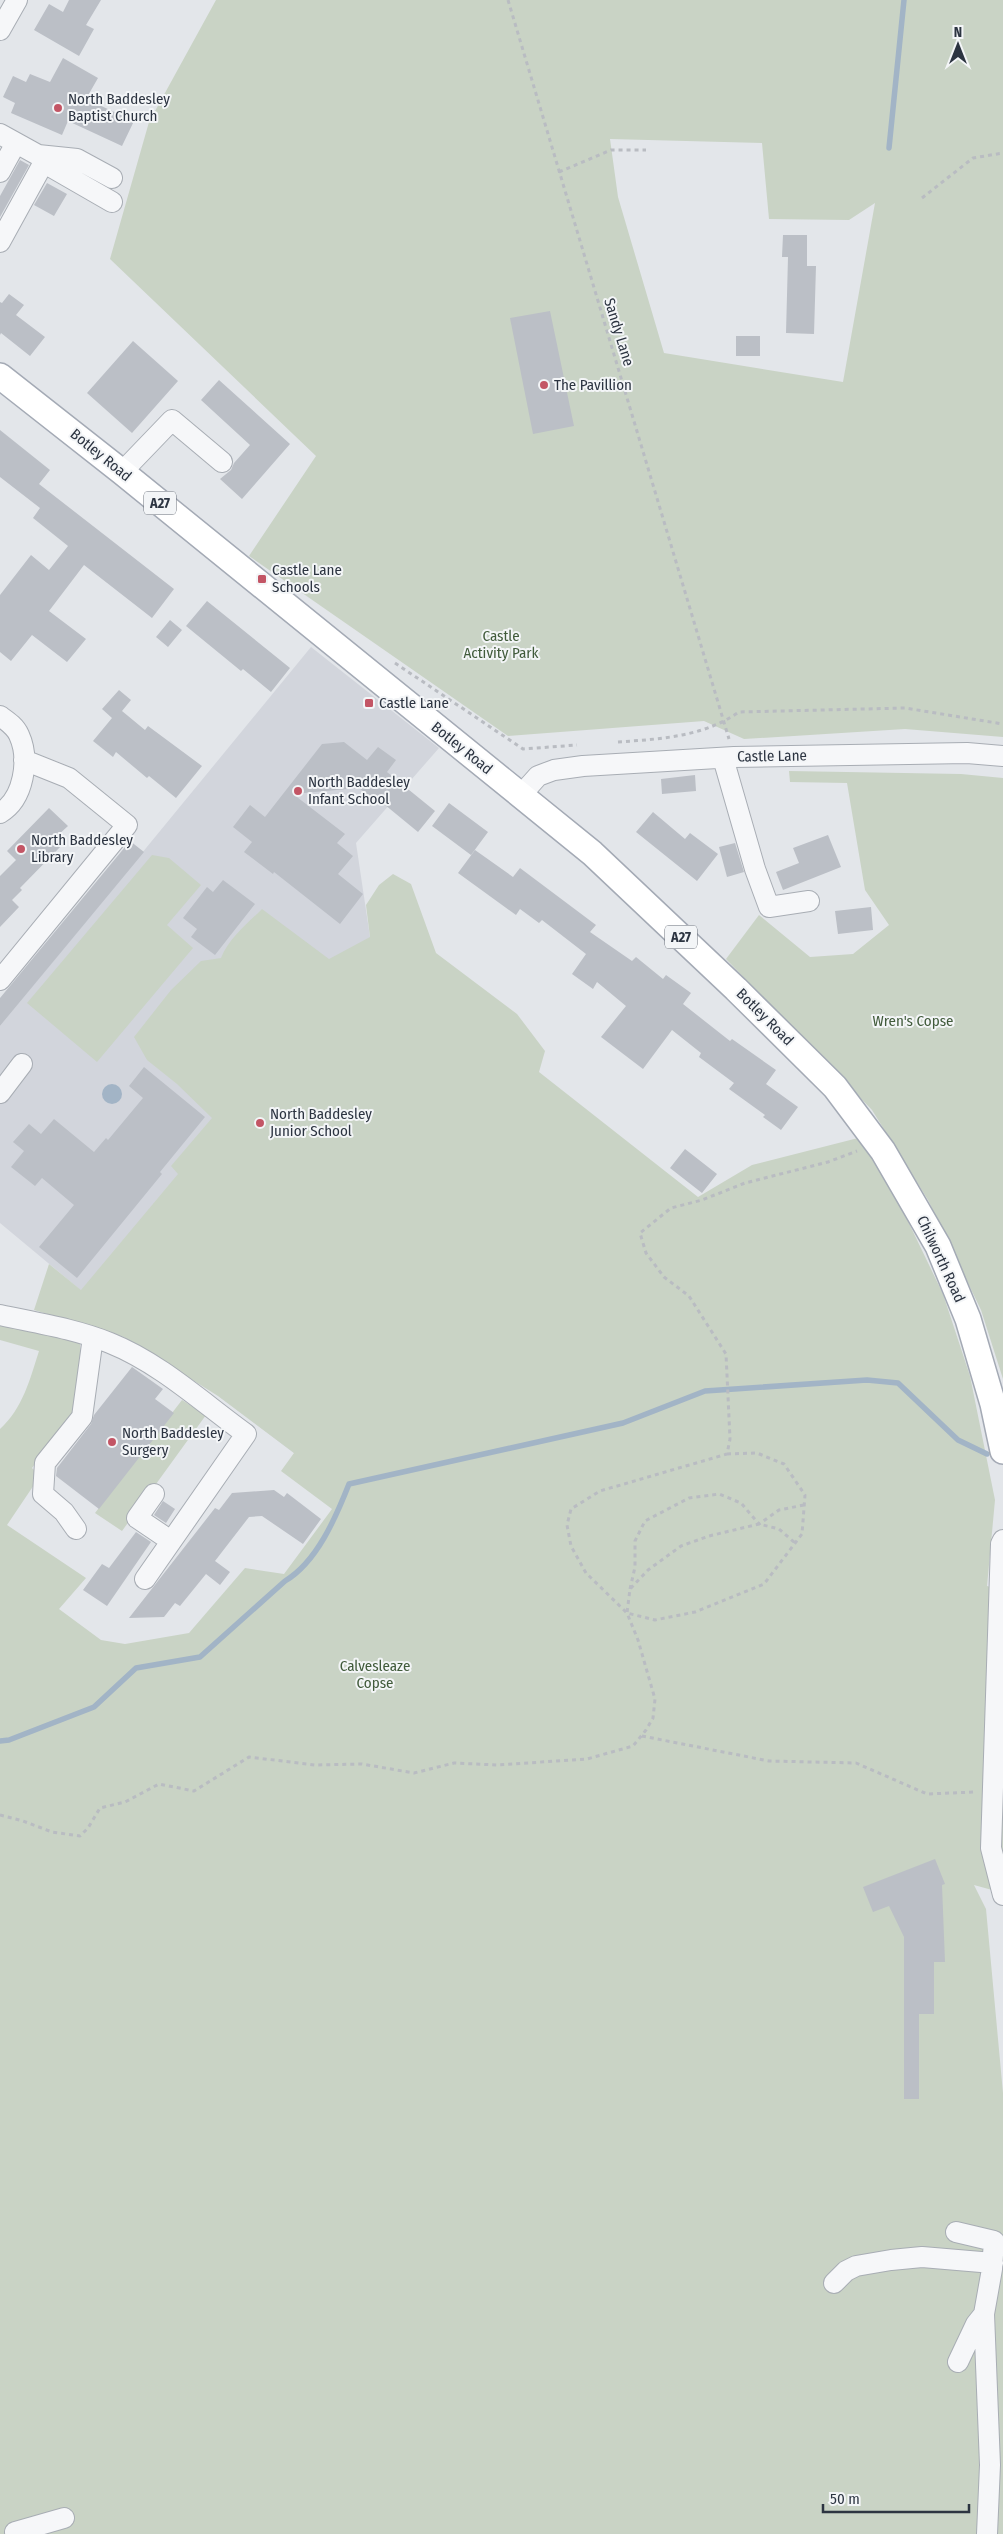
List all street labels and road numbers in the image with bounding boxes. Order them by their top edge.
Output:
street label: Sandy Lane [600,296,638,368]
street label: Botley Road [67,425,135,485]
road number: A27 [144,492,176,514]
street label: Botley Road [428,718,496,778]
street label: Castle Lane [737,746,807,766]
road number: A27 [665,926,697,949]
street label: Botley Road [733,985,797,1049]
street label: Chilworth Road [913,1213,969,1305]

